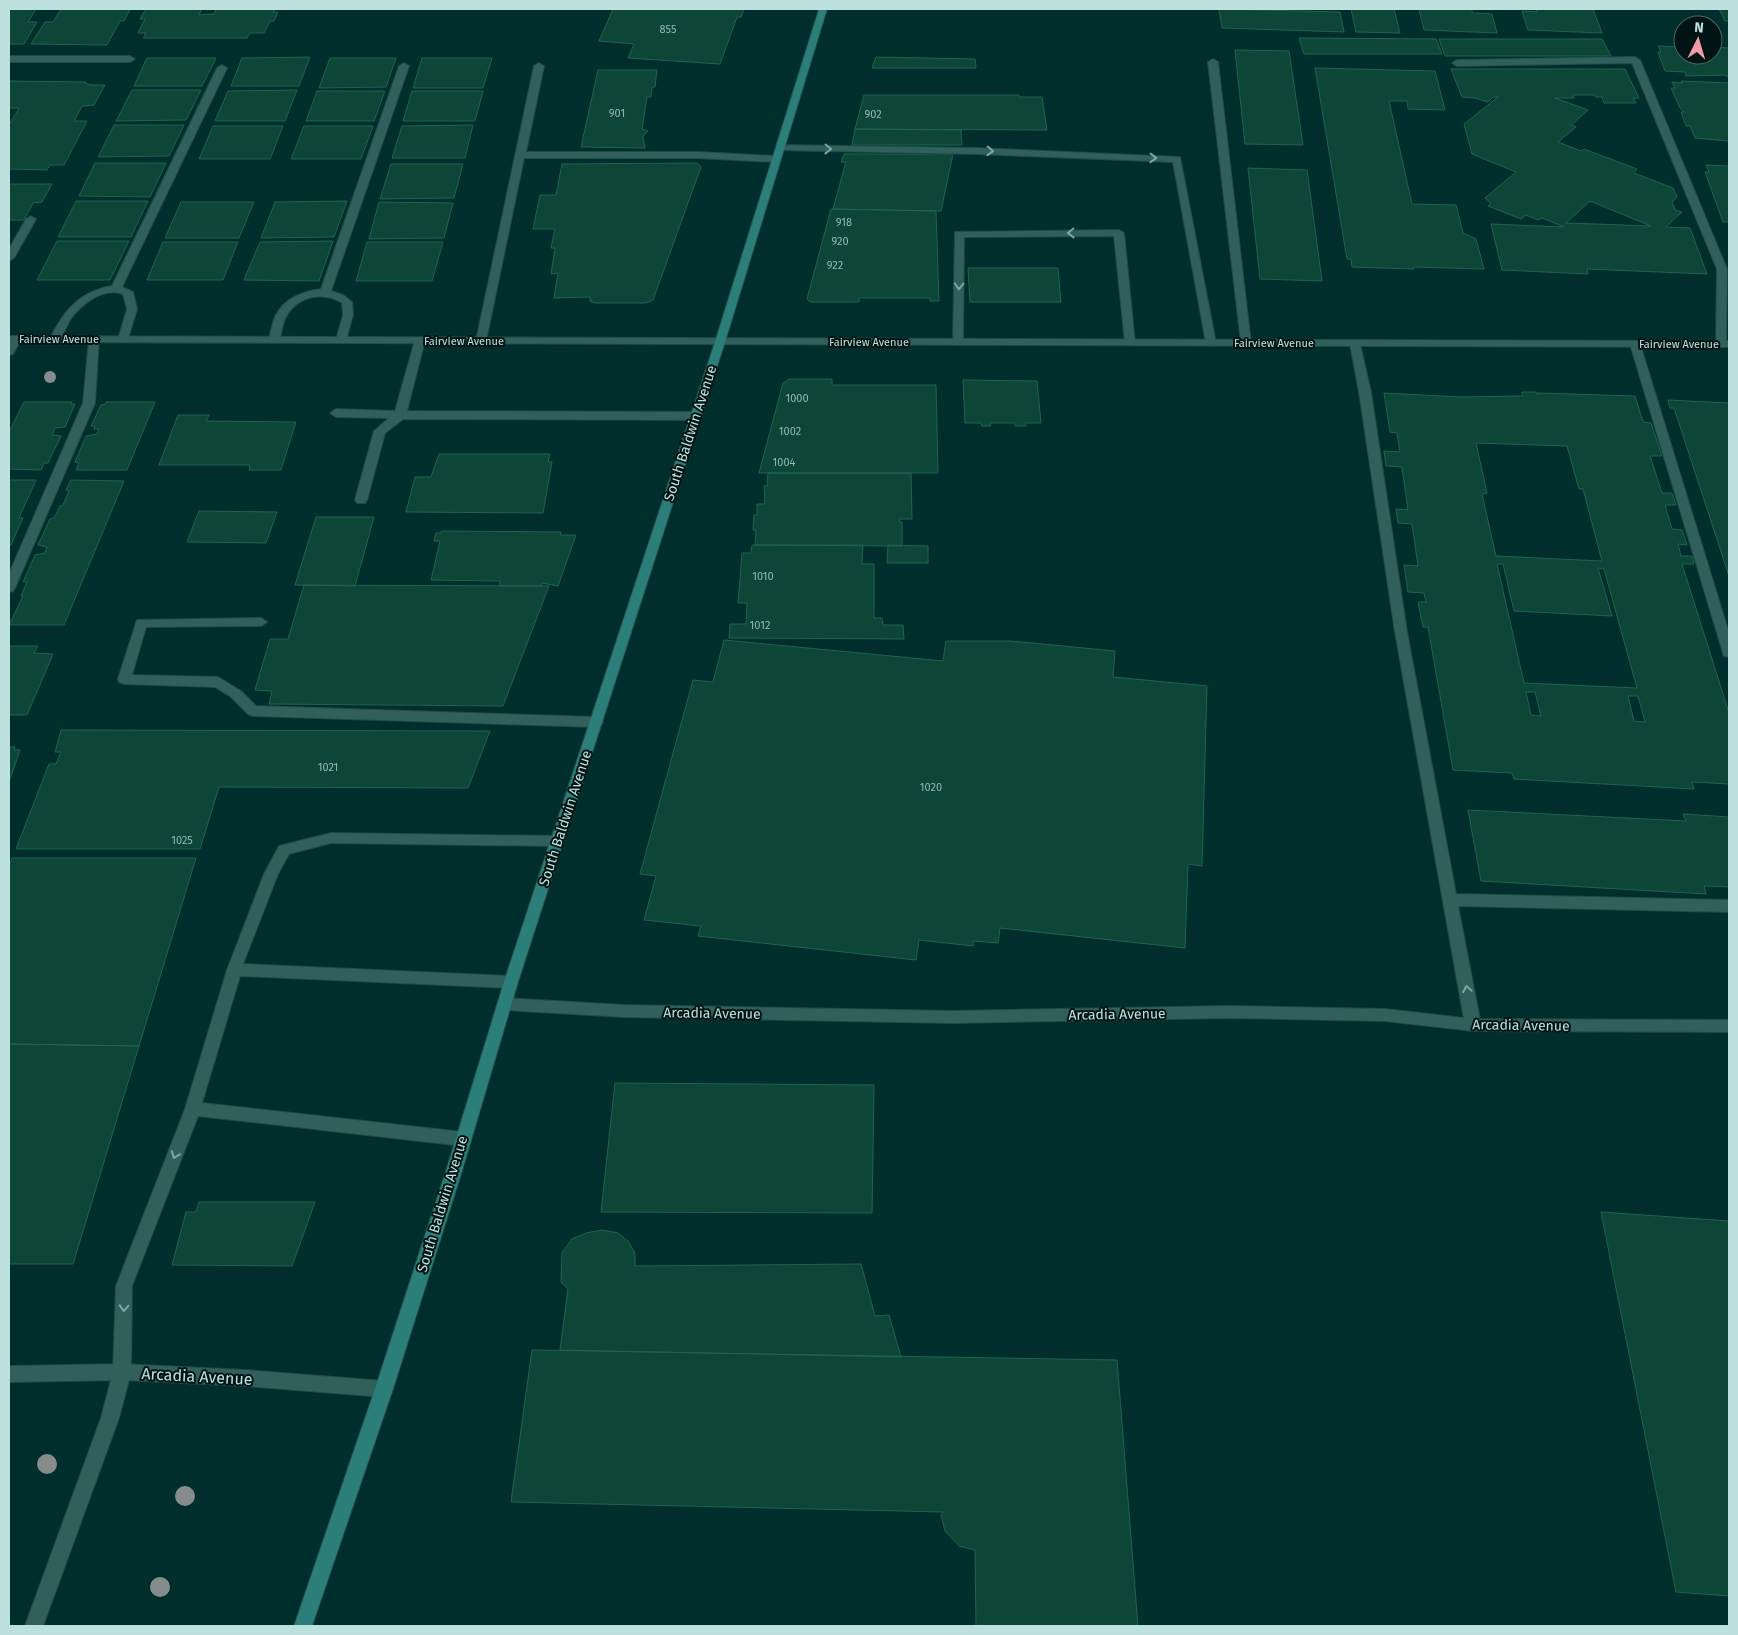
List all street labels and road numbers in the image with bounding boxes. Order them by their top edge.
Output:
street label: Fairview Avenue [19,333,99,346]
street label: Fairview Avenue [424,335,504,348]
street label: Fairview Avenue [829,336,909,349]
street label: Fairview Avenue [1234,337,1314,350]
street label: Fairview Avenue [1639,338,1719,351]
street label: South Baldwin Avenue [660,363,720,503]
street label: South Baldwin Avenue [535,748,595,888]
street label: Arcadia Avenue [663,1004,761,1023]
street label: Arcadia Avenue [1068,1005,1166,1024]
street label: Arcadia Avenue [1472,1016,1570,1035]
street label: South Baldwin Avenue [414,1134,471,1274]
street label: Arcadia Avenue [141,1364,253,1389]

